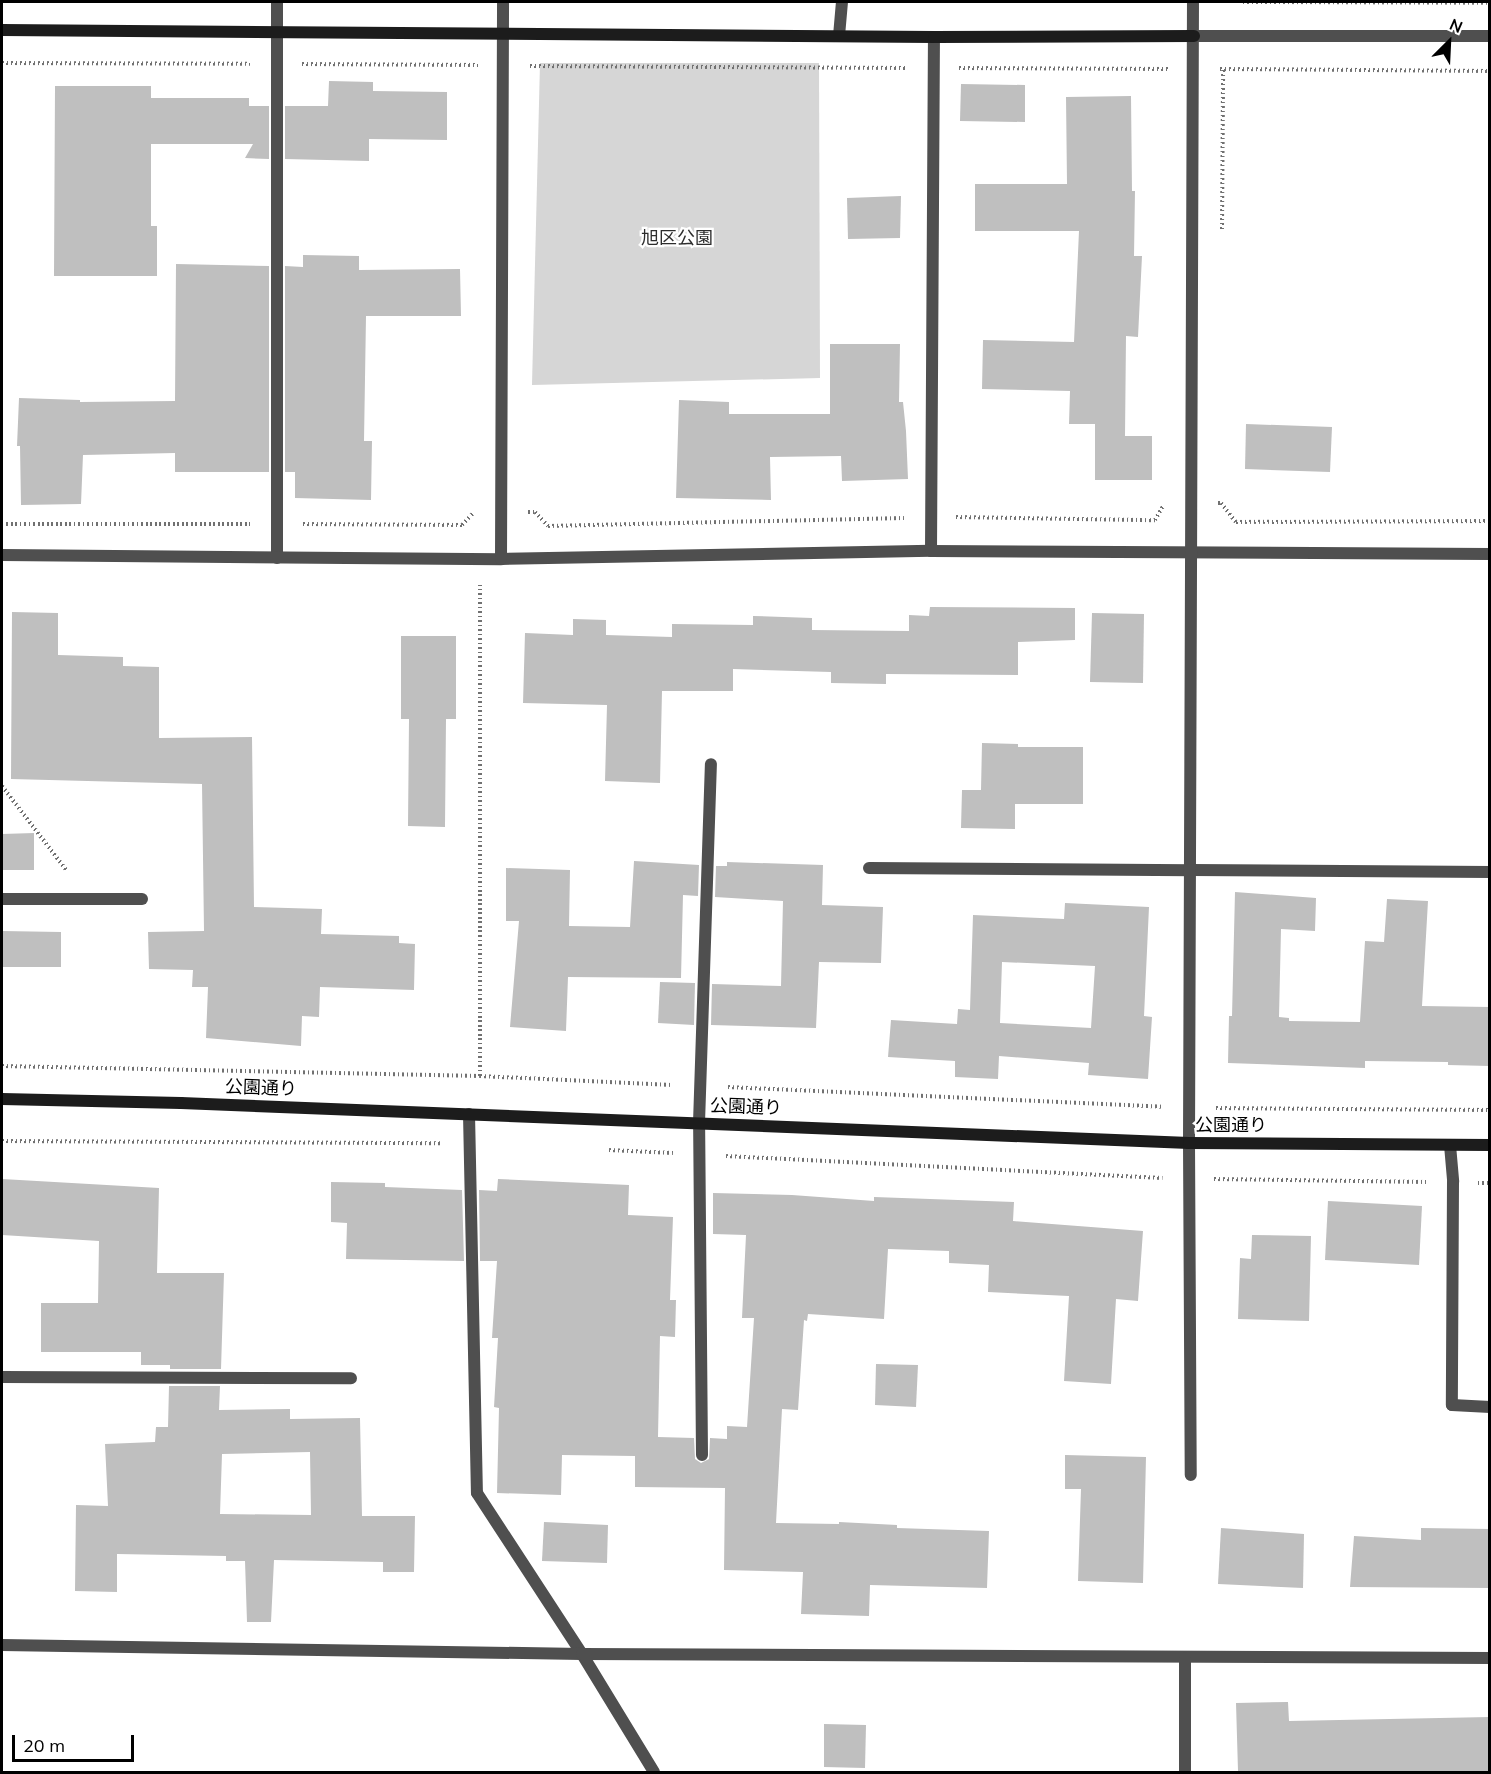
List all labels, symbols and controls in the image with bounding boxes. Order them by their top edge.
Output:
north arrow [1419,12,1479,72]
text: N [1447,14,1466,37]
park label: 旭区公園 [641,227,713,249]
street label: 公園通り [225,1076,297,1100]
street label: 公園通り [710,1095,782,1119]
street label: 公園通り [1195,1114,1267,1136]
scale bar [15,1723,136,1761]
text: 20 m [23,1734,65,1757]

